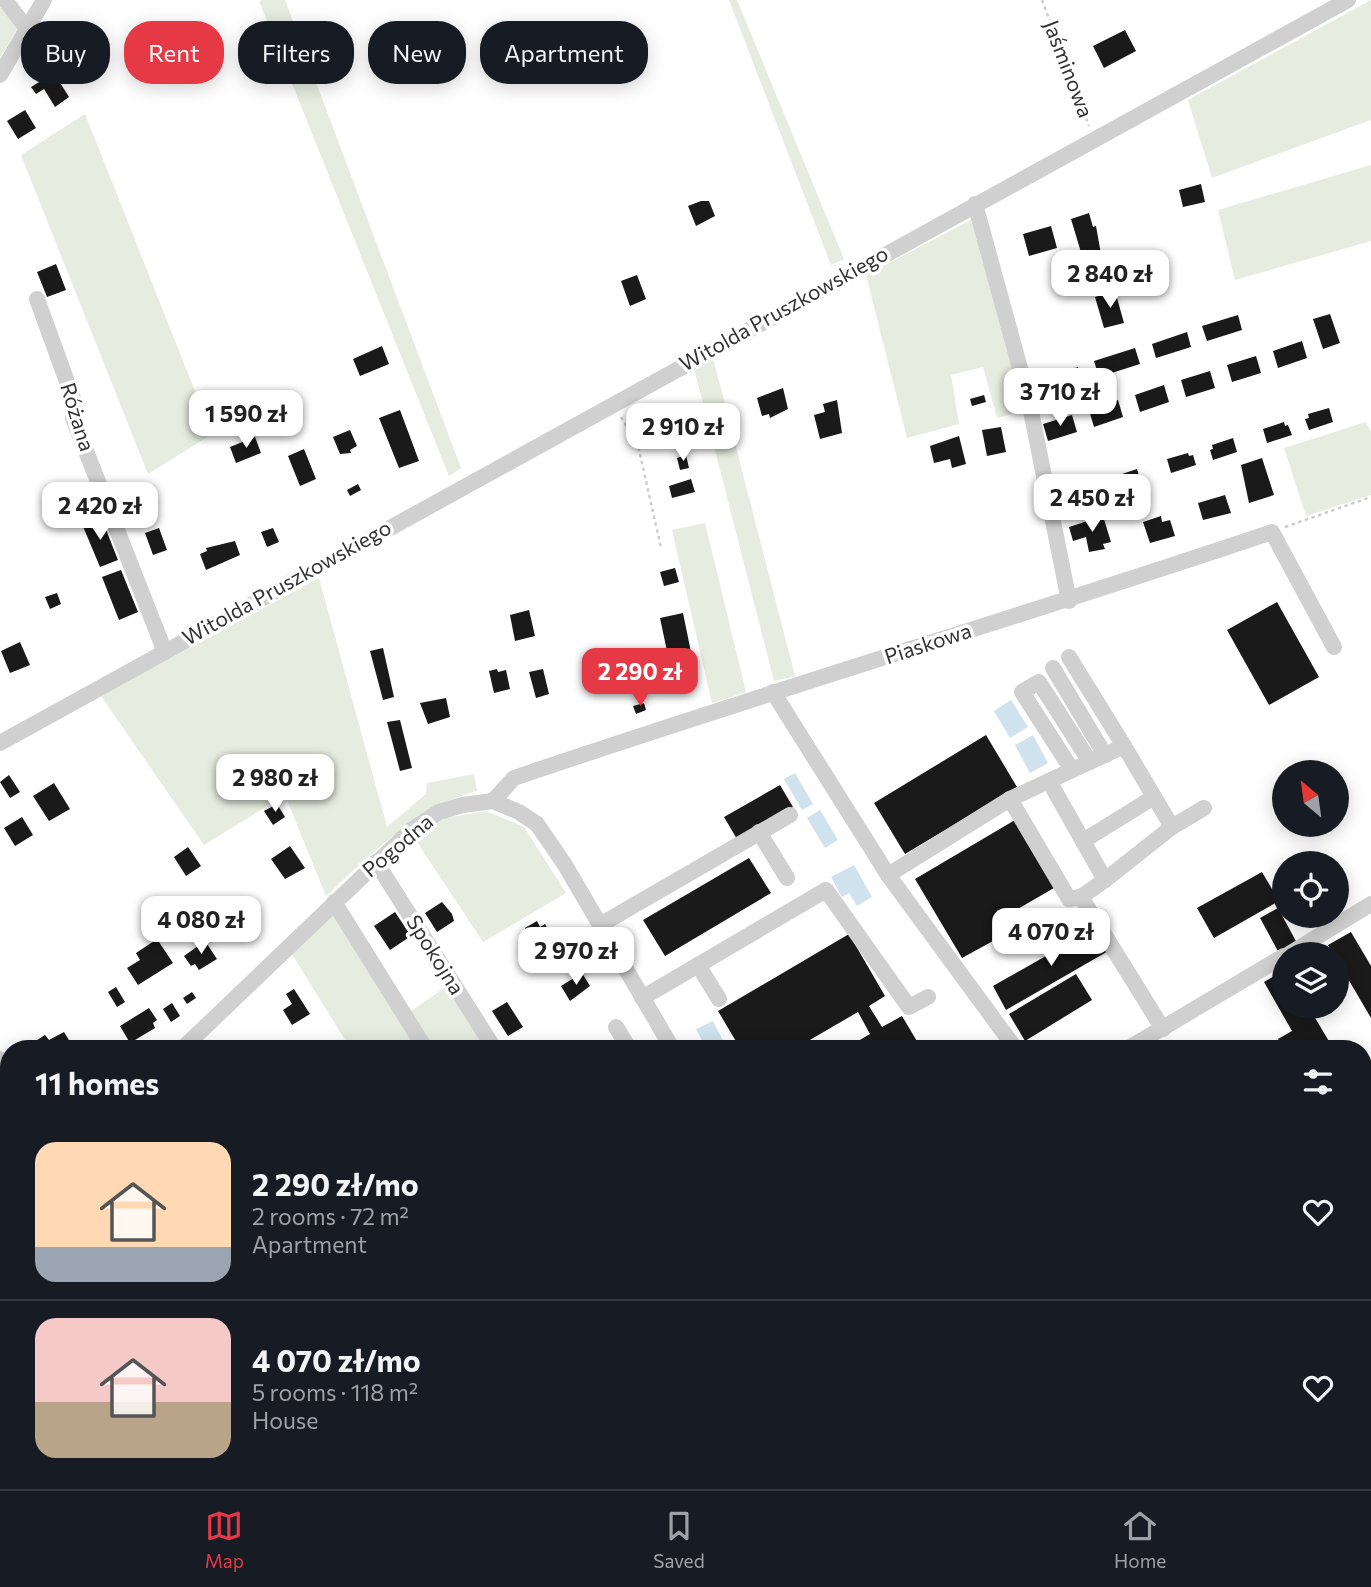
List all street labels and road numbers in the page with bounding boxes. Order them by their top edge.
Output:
street label: Jaśminowa [1039,16,1099,121]
street label: Witolda Pruszkowskiego [675,240,892,375]
street label: Różana [56,379,101,454]
street label: Witolda Pruszkowskiego [178,514,395,649]
street label: Piaskowa [881,617,974,668]
street label: Pogodna [357,808,437,881]
street label: Spokojna [402,910,470,999]

